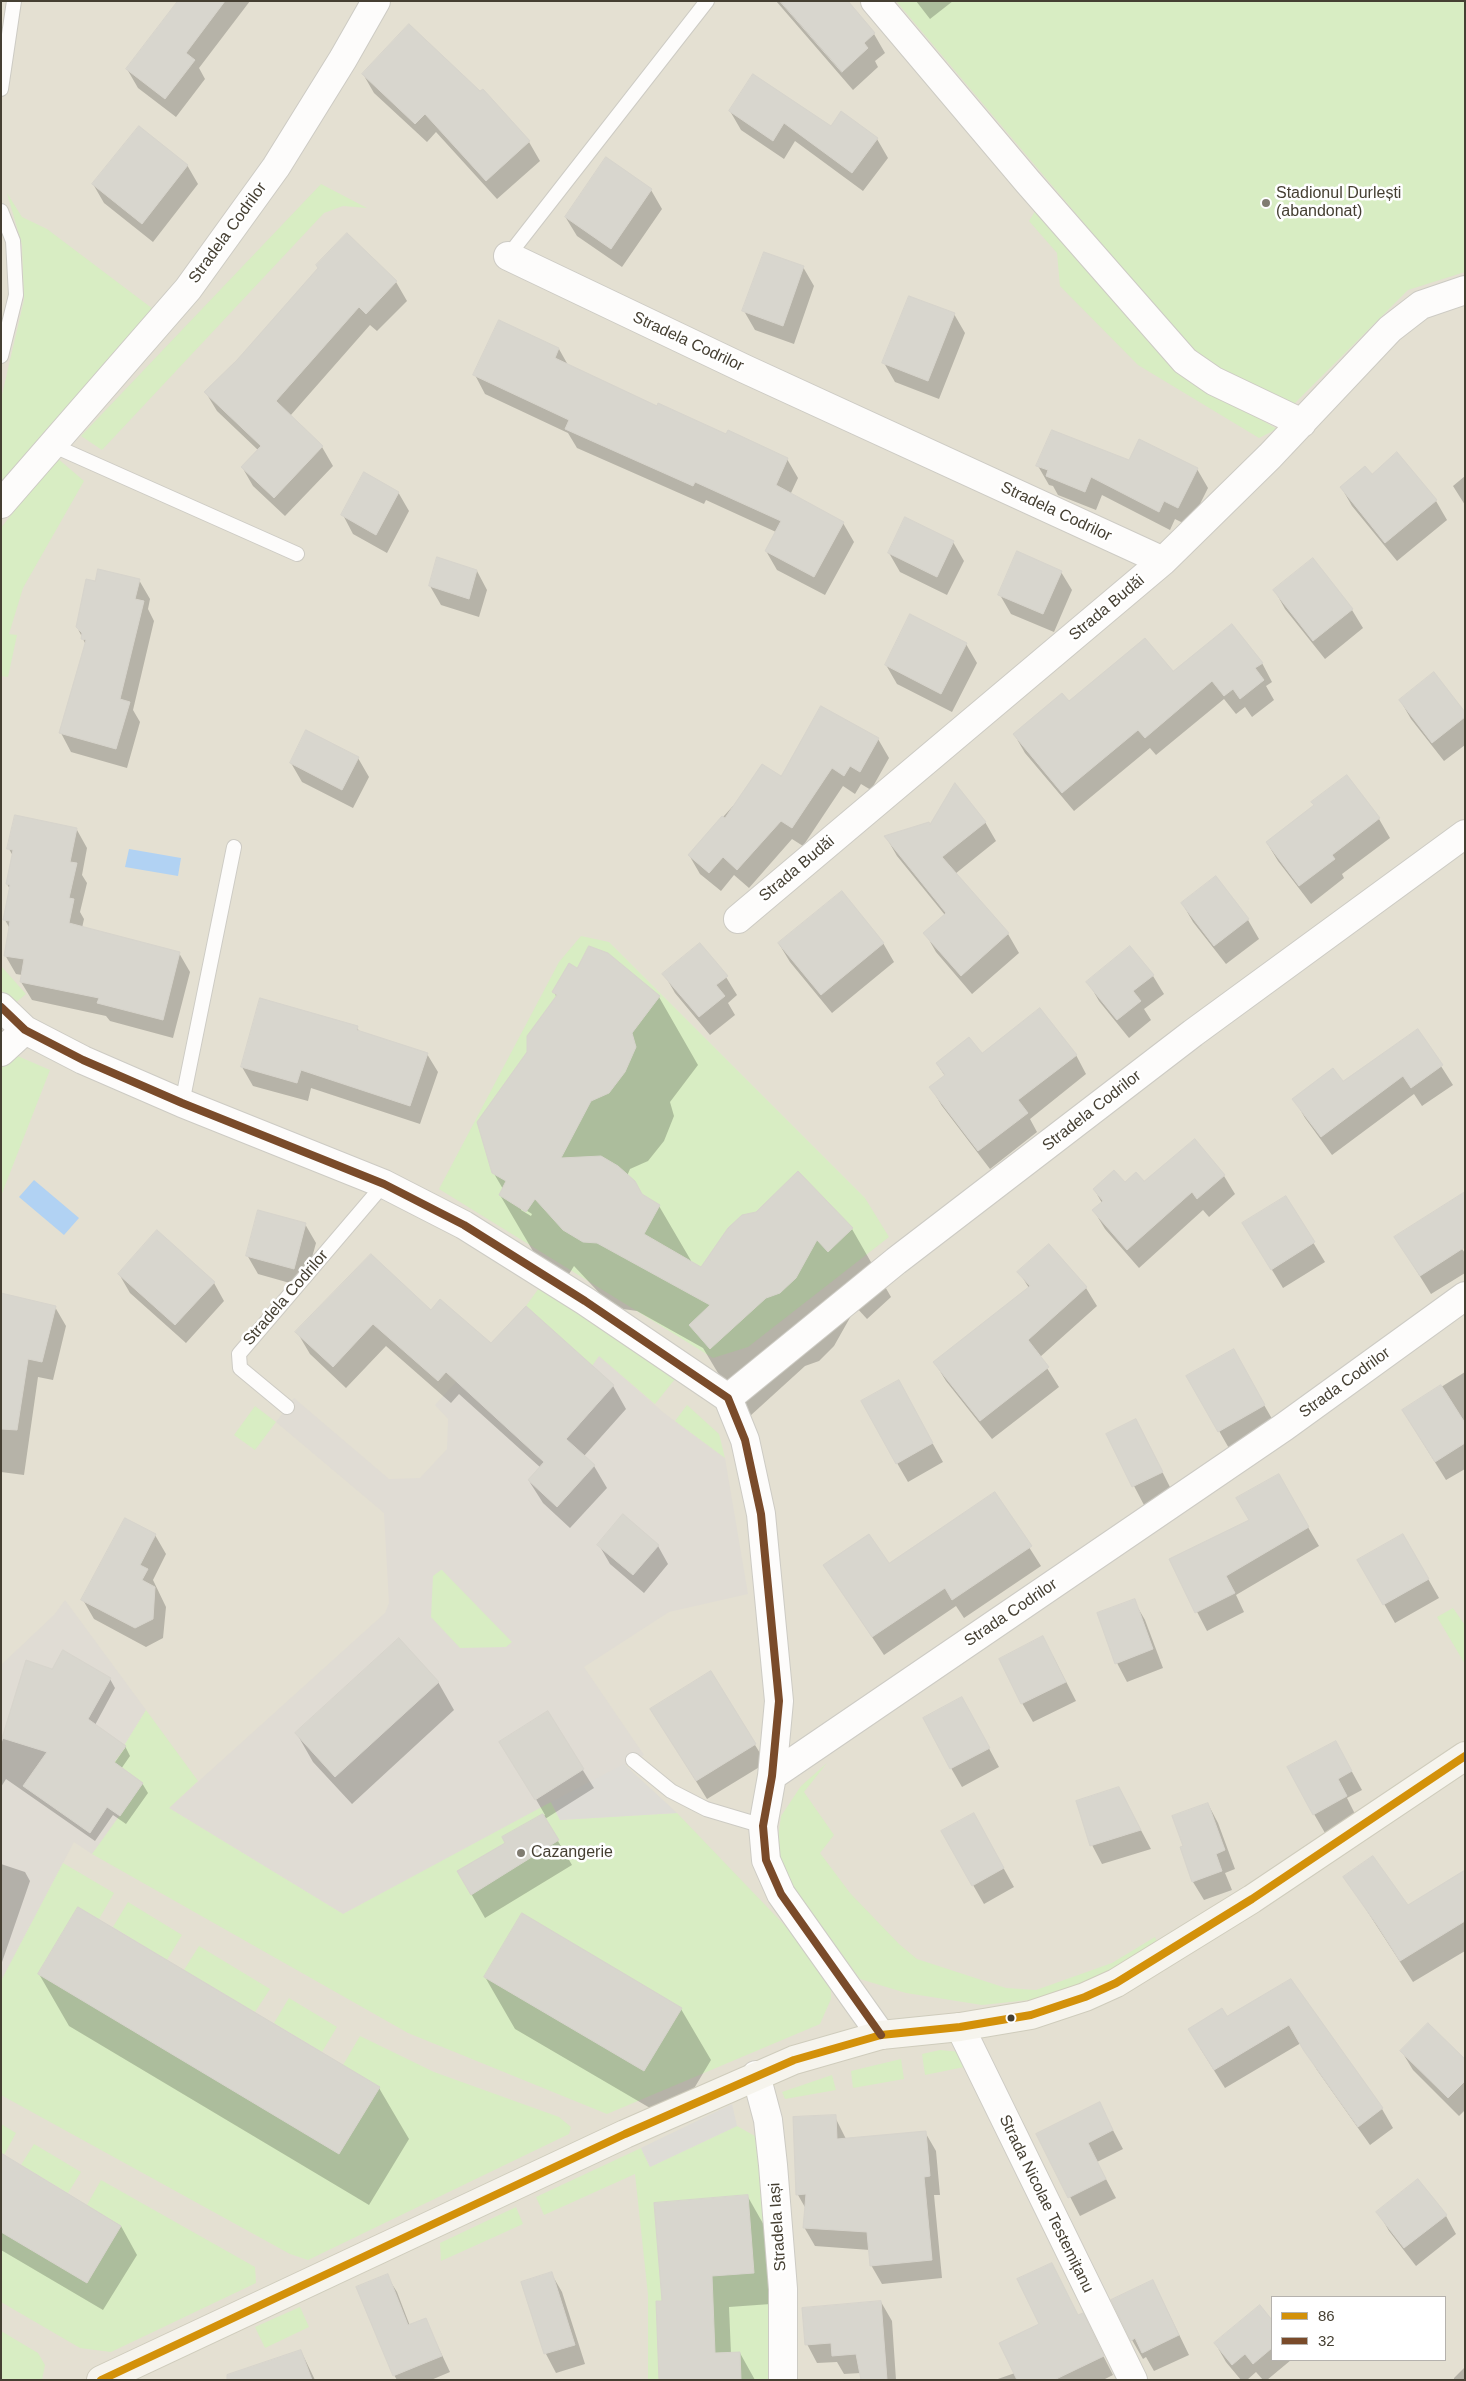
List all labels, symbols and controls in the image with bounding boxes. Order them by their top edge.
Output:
street label: Stradela Codrilor [185,179,271,287]
place label: Stadionul Durlești (abandonat) [1276,184,1401,222]
marker: Stadionul Durlești (abandonat) [1260,197,1272,209]
street label: Stradela Codrilor [630,308,746,376]
street label: Stradela Codrilor [998,478,1114,546]
street label: Strada Budăi [1065,571,1149,645]
street label: Strada Budăi [755,832,839,906]
street label: Stradela Codrilor [1039,1066,1145,1156]
street label: Stradela Codrilor [239,1246,333,1350]
street label: Strada Codrilor [1296,1344,1394,1422]
street label: Strada Codrilor [961,1575,1061,1651]
place label: Cazangerie [531,1843,613,1863]
marker: Cazangerie [515,1847,527,1859]
unlabelled marker [1006,2013,1016,2023]
street label: Strada Nicolae Testemițanu [994,2112,1098,2296]
street label: Stradela Iași [765,2182,791,2272]
legend [1271,2296,1446,2361]
text: 86 [1318,2307,1335,2324]
text: 32 [1318,2332,1335,2349]

